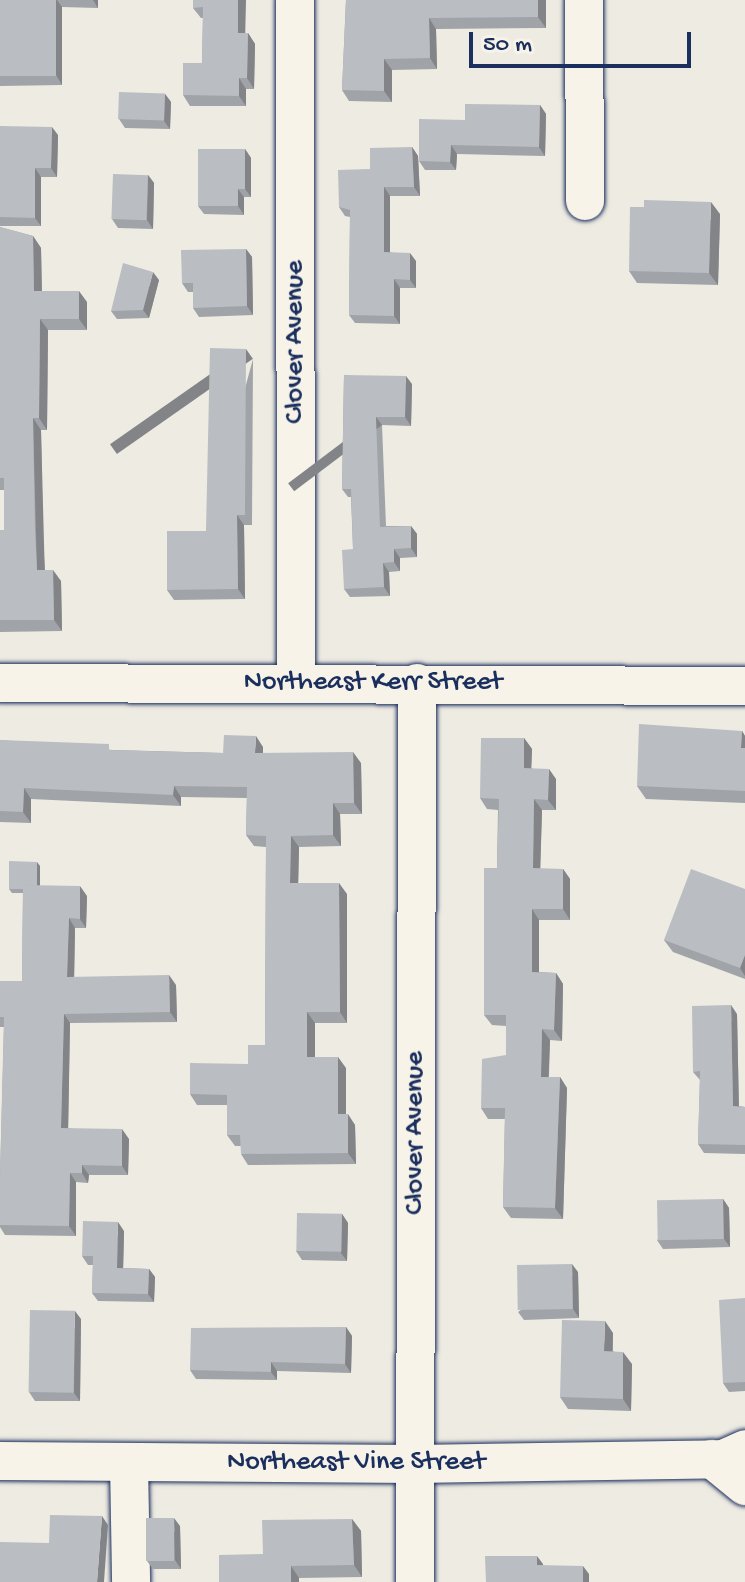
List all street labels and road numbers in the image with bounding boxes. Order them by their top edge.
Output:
street label: Clover Avenue [279,260,313,424]
street label: Northeast Kerr Street [244,666,502,700]
street label: Clover Avenue [399,1051,433,1215]
street label: Northeast Vine Street [227,1446,485,1480]

